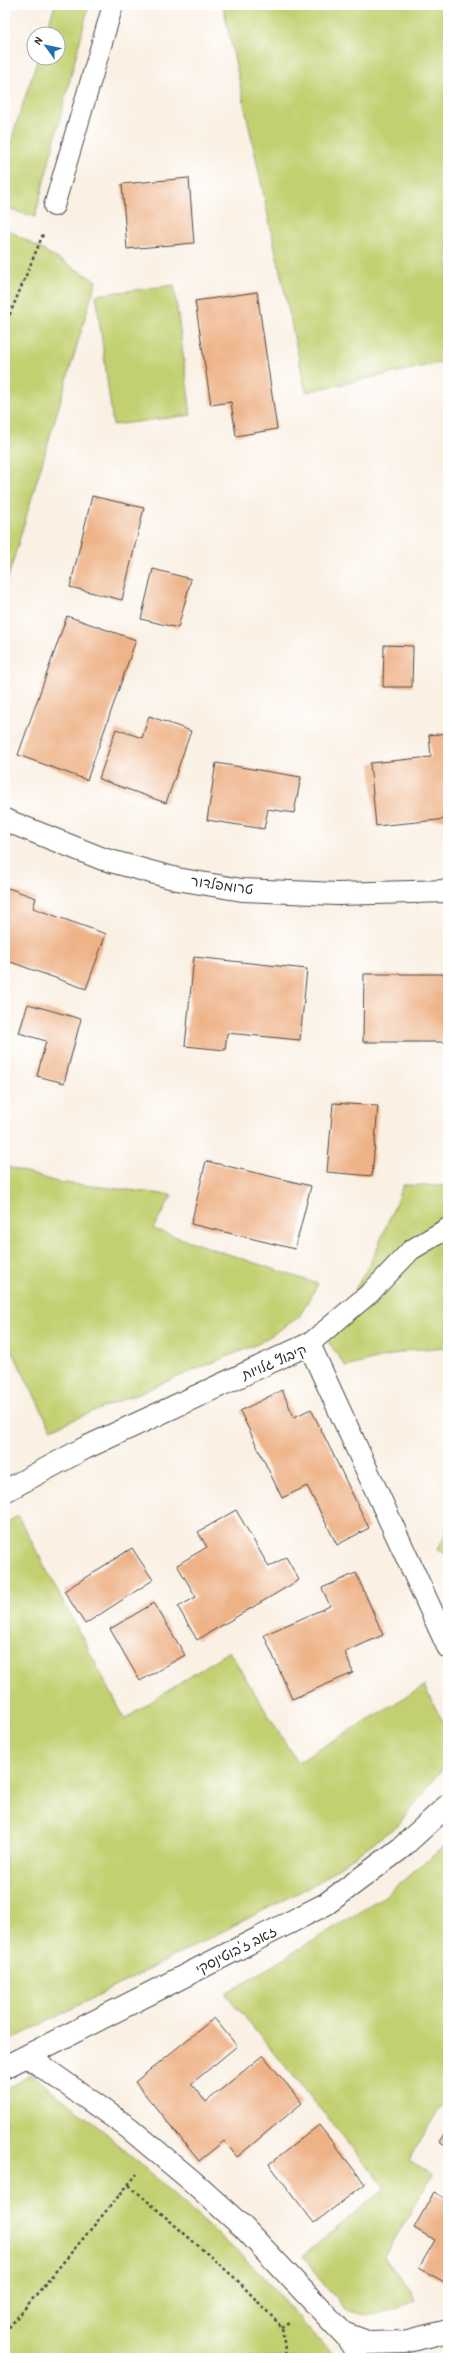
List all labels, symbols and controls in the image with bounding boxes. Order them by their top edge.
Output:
north arrow [26,26,66,66]
text: N [30,34,45,47]
street label: טרומפלדור [189,871,255,898]
street label: קיבוץ גלויות [238,1339,309,1384]
street label: זאב ז'בוטינסקי [192,1921,280,1978]

